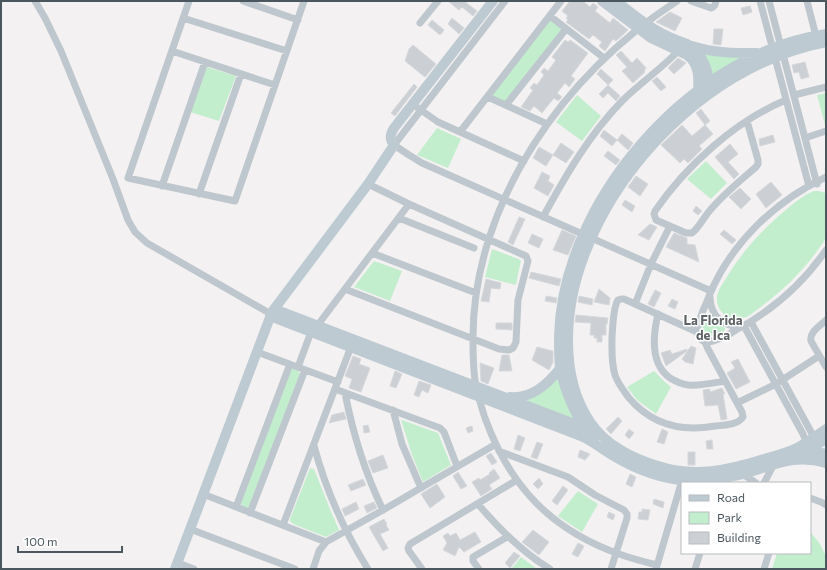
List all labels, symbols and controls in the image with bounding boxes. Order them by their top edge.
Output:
district label: La Florida de Ica [683,312,743,343]
legend [681,482,811,554]
text: Road [717,490,745,504]
text: Park [717,510,743,524]
scale bar [18,528,122,554]
text: Building [717,530,761,544]
text: 100 m [24,534,58,548]

